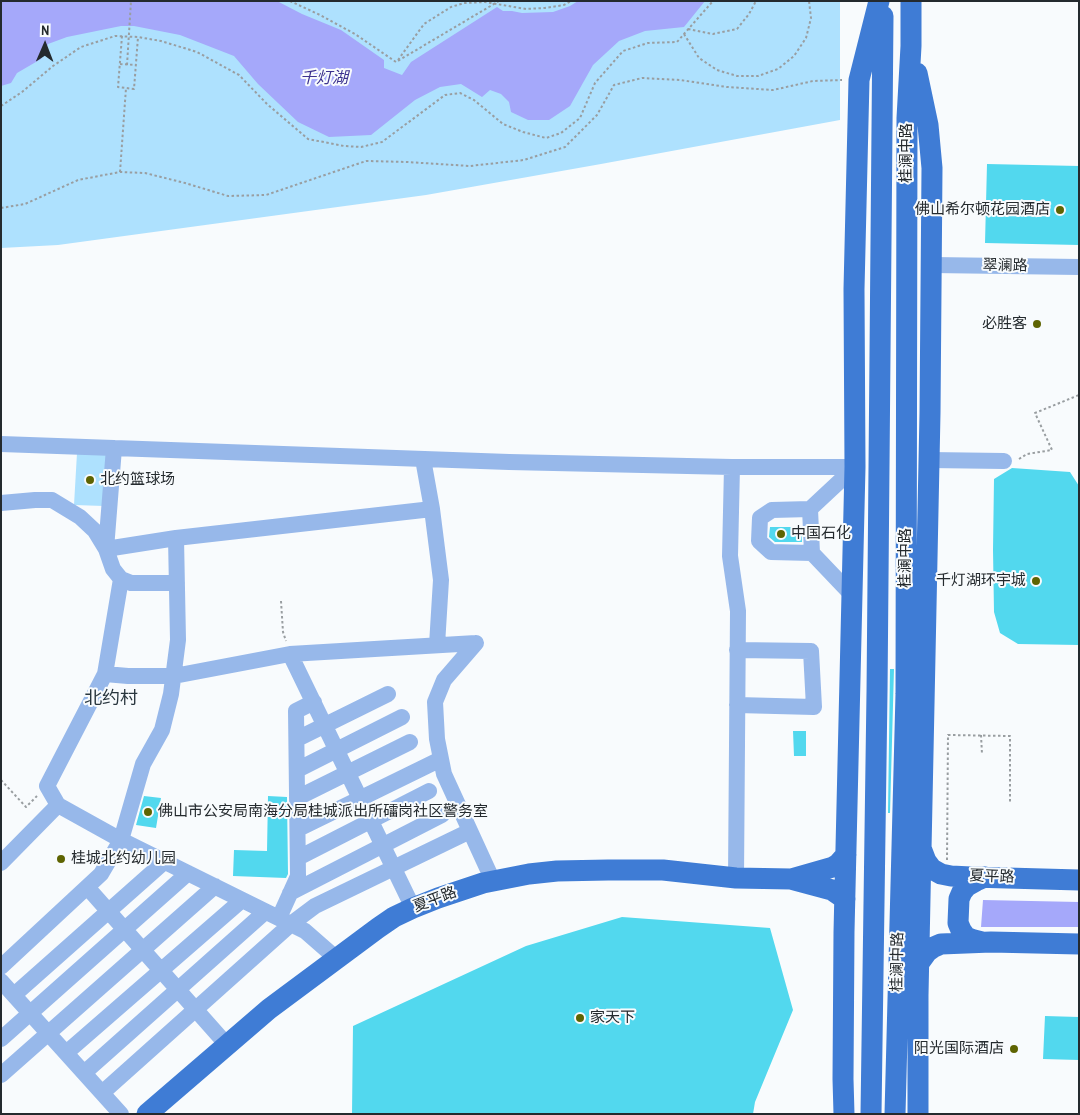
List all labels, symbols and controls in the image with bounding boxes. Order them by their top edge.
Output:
north arrow [20,20,70,70]
text: N [41,21,50,39]
water label: 千灯湖 [300,69,348,89]
street label: 桂澜中路 [898,123,916,183]
place label: 佛山希尔顿花园酒店 [915,201,1050,219]
marker: 佛山希尔顿花园酒店 [1054,204,1066,216]
street label: 翠澜路 [982,257,1028,275]
place label: 必胜客 [982,315,1027,333]
marker: 必胜客 [1031,318,1043,330]
place label: 北约篮球场 [100,471,175,489]
marker: 北约篮球场 [84,474,96,486]
place label: 中国石化 [791,525,851,543]
marker: 中国石化 [775,528,787,540]
street label: 桂澜中路 [897,528,915,588]
place label: 千灯湖环宇城 [936,572,1026,590]
marker: 千灯湖环宇城 [1030,575,1042,587]
district label: 北约村 [84,688,138,710]
place label: 佛山市公安局南海分局桂城派出所礌岗社区警务室 [158,803,488,821]
marker: 佛山市公安局南海分局桂城派出所礌岗社区警务室 [142,806,154,818]
place label: 桂城北约幼儿园 [71,850,176,868]
marker: 桂城北约幼儿园 [55,853,67,865]
street label: 夏平路 [969,867,1015,887]
street label: 夏平路 [411,884,459,916]
street label: 桂澜中路 [888,932,908,992]
place label: 家天下 [590,1009,635,1027]
marker: 家天下 [574,1012,586,1024]
place label: 阳光国际酒店 [914,1040,1004,1058]
marker: 阳光国际酒店 [1008,1043,1020,1055]

